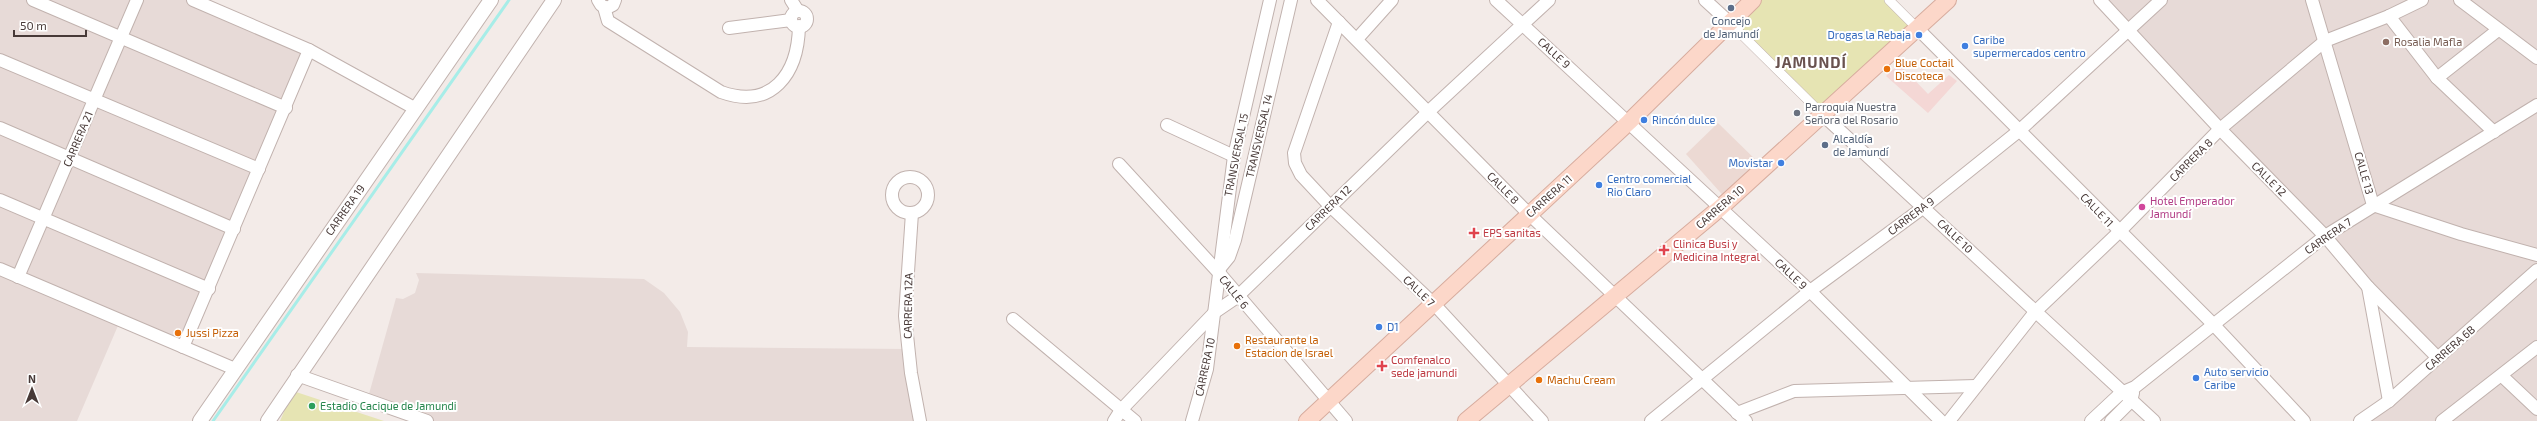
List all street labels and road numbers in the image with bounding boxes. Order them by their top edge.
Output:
street label: CALLE 9 [1535,35,1573,71]
street label: TRANSVERSAL 14 [1243,92,1275,179]
street label: CARRERA 21 [60,109,95,169]
street label: TRANSVERSAL 15 [1221,112,1250,198]
street label: CARRERA 8 [2166,135,2215,184]
street label: CALLE 13 [2352,150,2377,196]
street label: CALLE 12 [2249,159,2289,199]
street label: CALLE 8 [1485,169,1522,206]
street label: CARRERA 11 [1523,172,1574,220]
street label: CARRERA 19 [322,182,367,238]
street label: CARRERA 12 [1302,182,1353,233]
street label: CARRERA 10 [1693,182,1746,231]
street label: CALLE 11 [2078,190,2117,229]
street label: CARRERA 9 [1885,194,1937,237]
street label: CARRERA 7 [2302,214,2354,257]
street label: CALLE 10 [1935,216,1976,255]
street label: CALLE 9 [1773,255,1810,292]
street label: CALLE 6 [1217,272,1252,311]
street label: CARRERA 12A [900,273,915,339]
street label: CALLE 7 [1401,273,1438,309]
street label: CARRERA 6B [2422,322,2477,373]
street label: CARRERA 10 [1192,336,1217,397]

